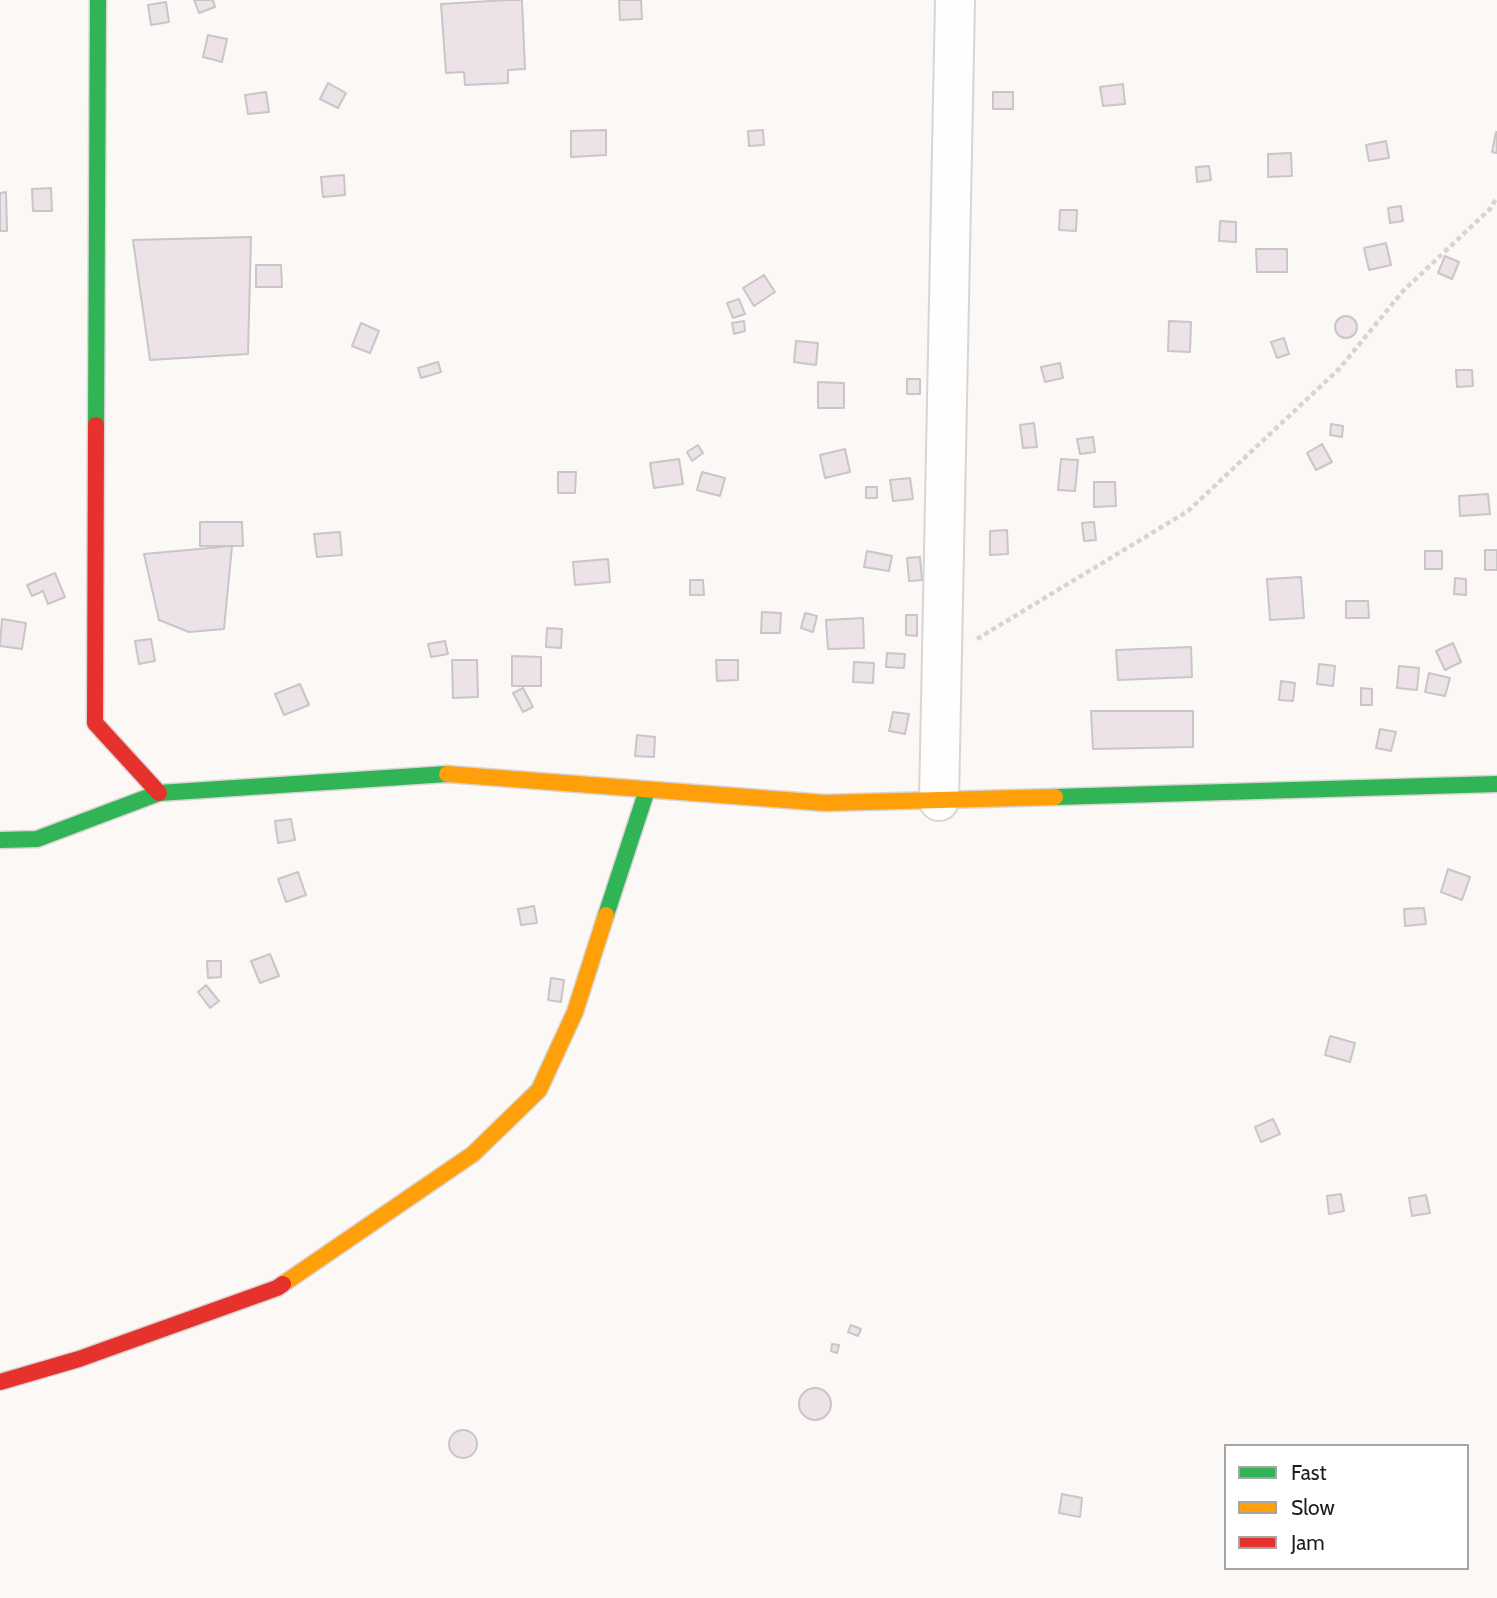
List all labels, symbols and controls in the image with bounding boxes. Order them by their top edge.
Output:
legend [1224,1444,1469,1570]
text: Fast [1291,1460,1327,1485]
text: Slow [1291,1495,1335,1520]
text: Jam [1291,1530,1325,1555]

